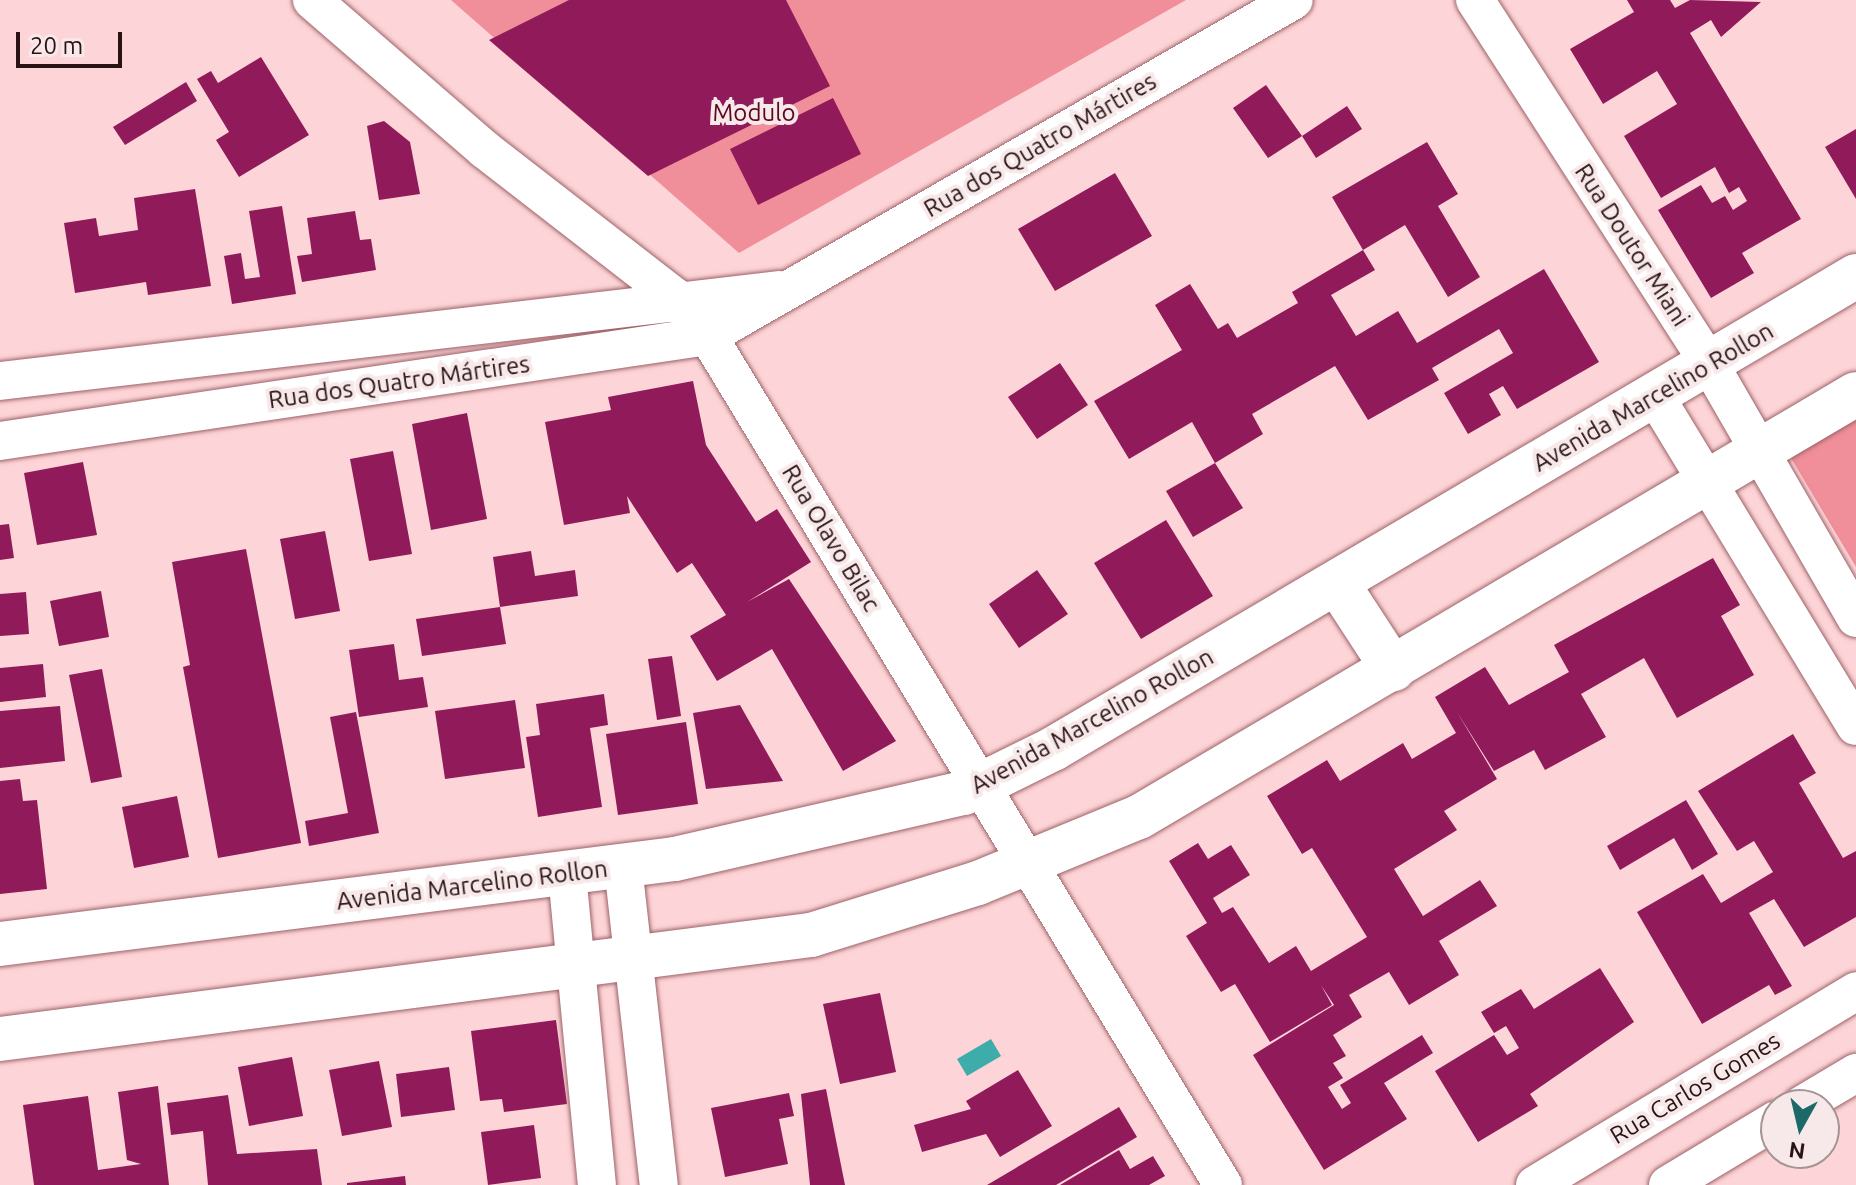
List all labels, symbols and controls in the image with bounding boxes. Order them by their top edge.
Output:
scale bar [20,16,126,66]
text: 20 m [30,32,83,59]
street label: Rua dos Quatro Mártires [919,67,1161,223]
park label: Modulo [713,99,795,127]
street label: Rua Doutor Miani [1569,158,1695,332]
street label: Avenida Marcelino Rollon [1528,316,1778,478]
street label: Rua dos Quatro Mártires [267,349,531,415]
street label: Rua Olavo Bilac [776,459,886,617]
street label: Avenida Marcelino Rollon [966,642,1218,800]
street label: Avenida Marcelino Rollon [335,854,609,916]
street label: Rua Carlos Gomes [1605,1026,1785,1150]
north arrow [1760,1089,1840,1169]
text: N [1787,1138,1807,1165]

